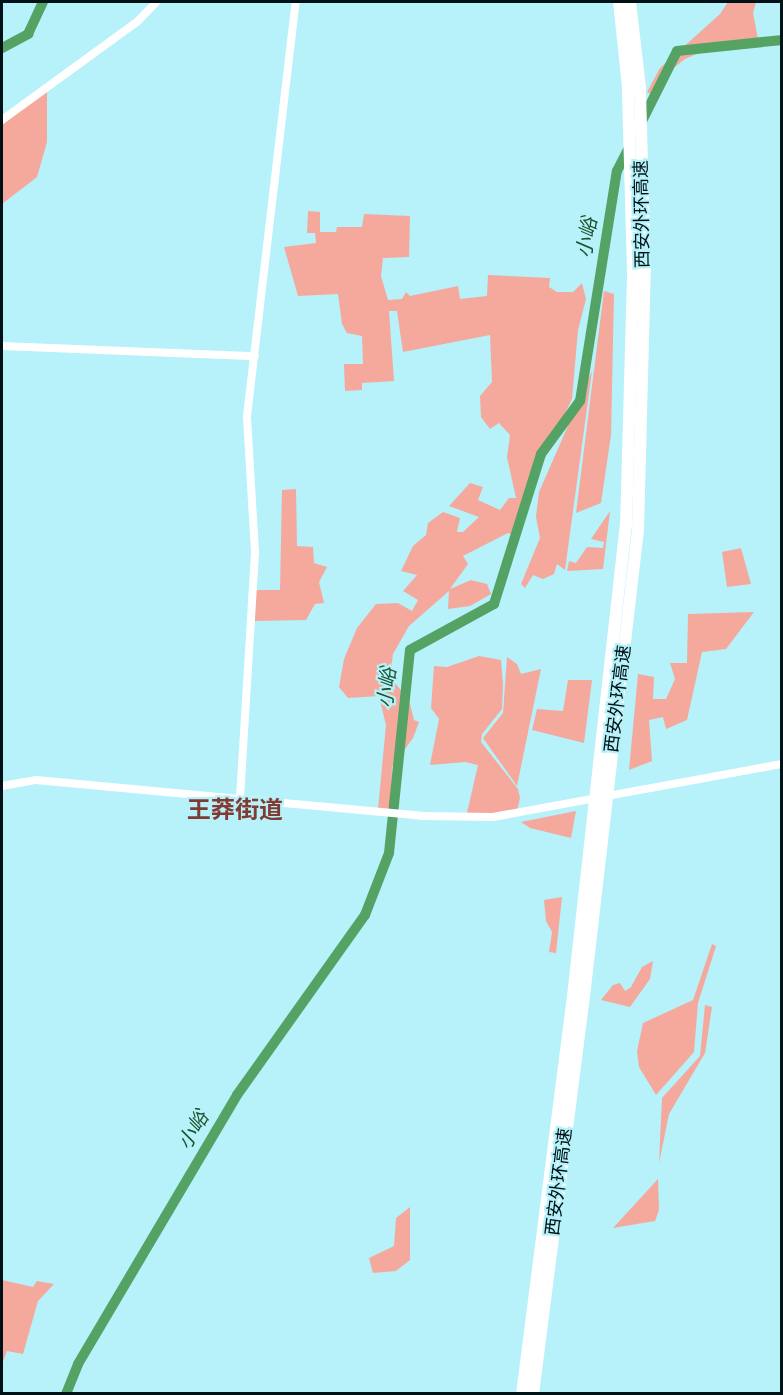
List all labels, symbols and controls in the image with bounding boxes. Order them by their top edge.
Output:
street label: 西安外环高速 [631,160,655,268]
water label: 小峪 [573,216,603,260]
street label: 西安外环高速 [602,644,636,754]
water label: 小峪 [374,667,402,709]
district label: 王莽街道 [187,798,283,826]
water label: 小峪 [173,1108,215,1154]
street label: 西安外环高速 [543,1127,577,1237]

